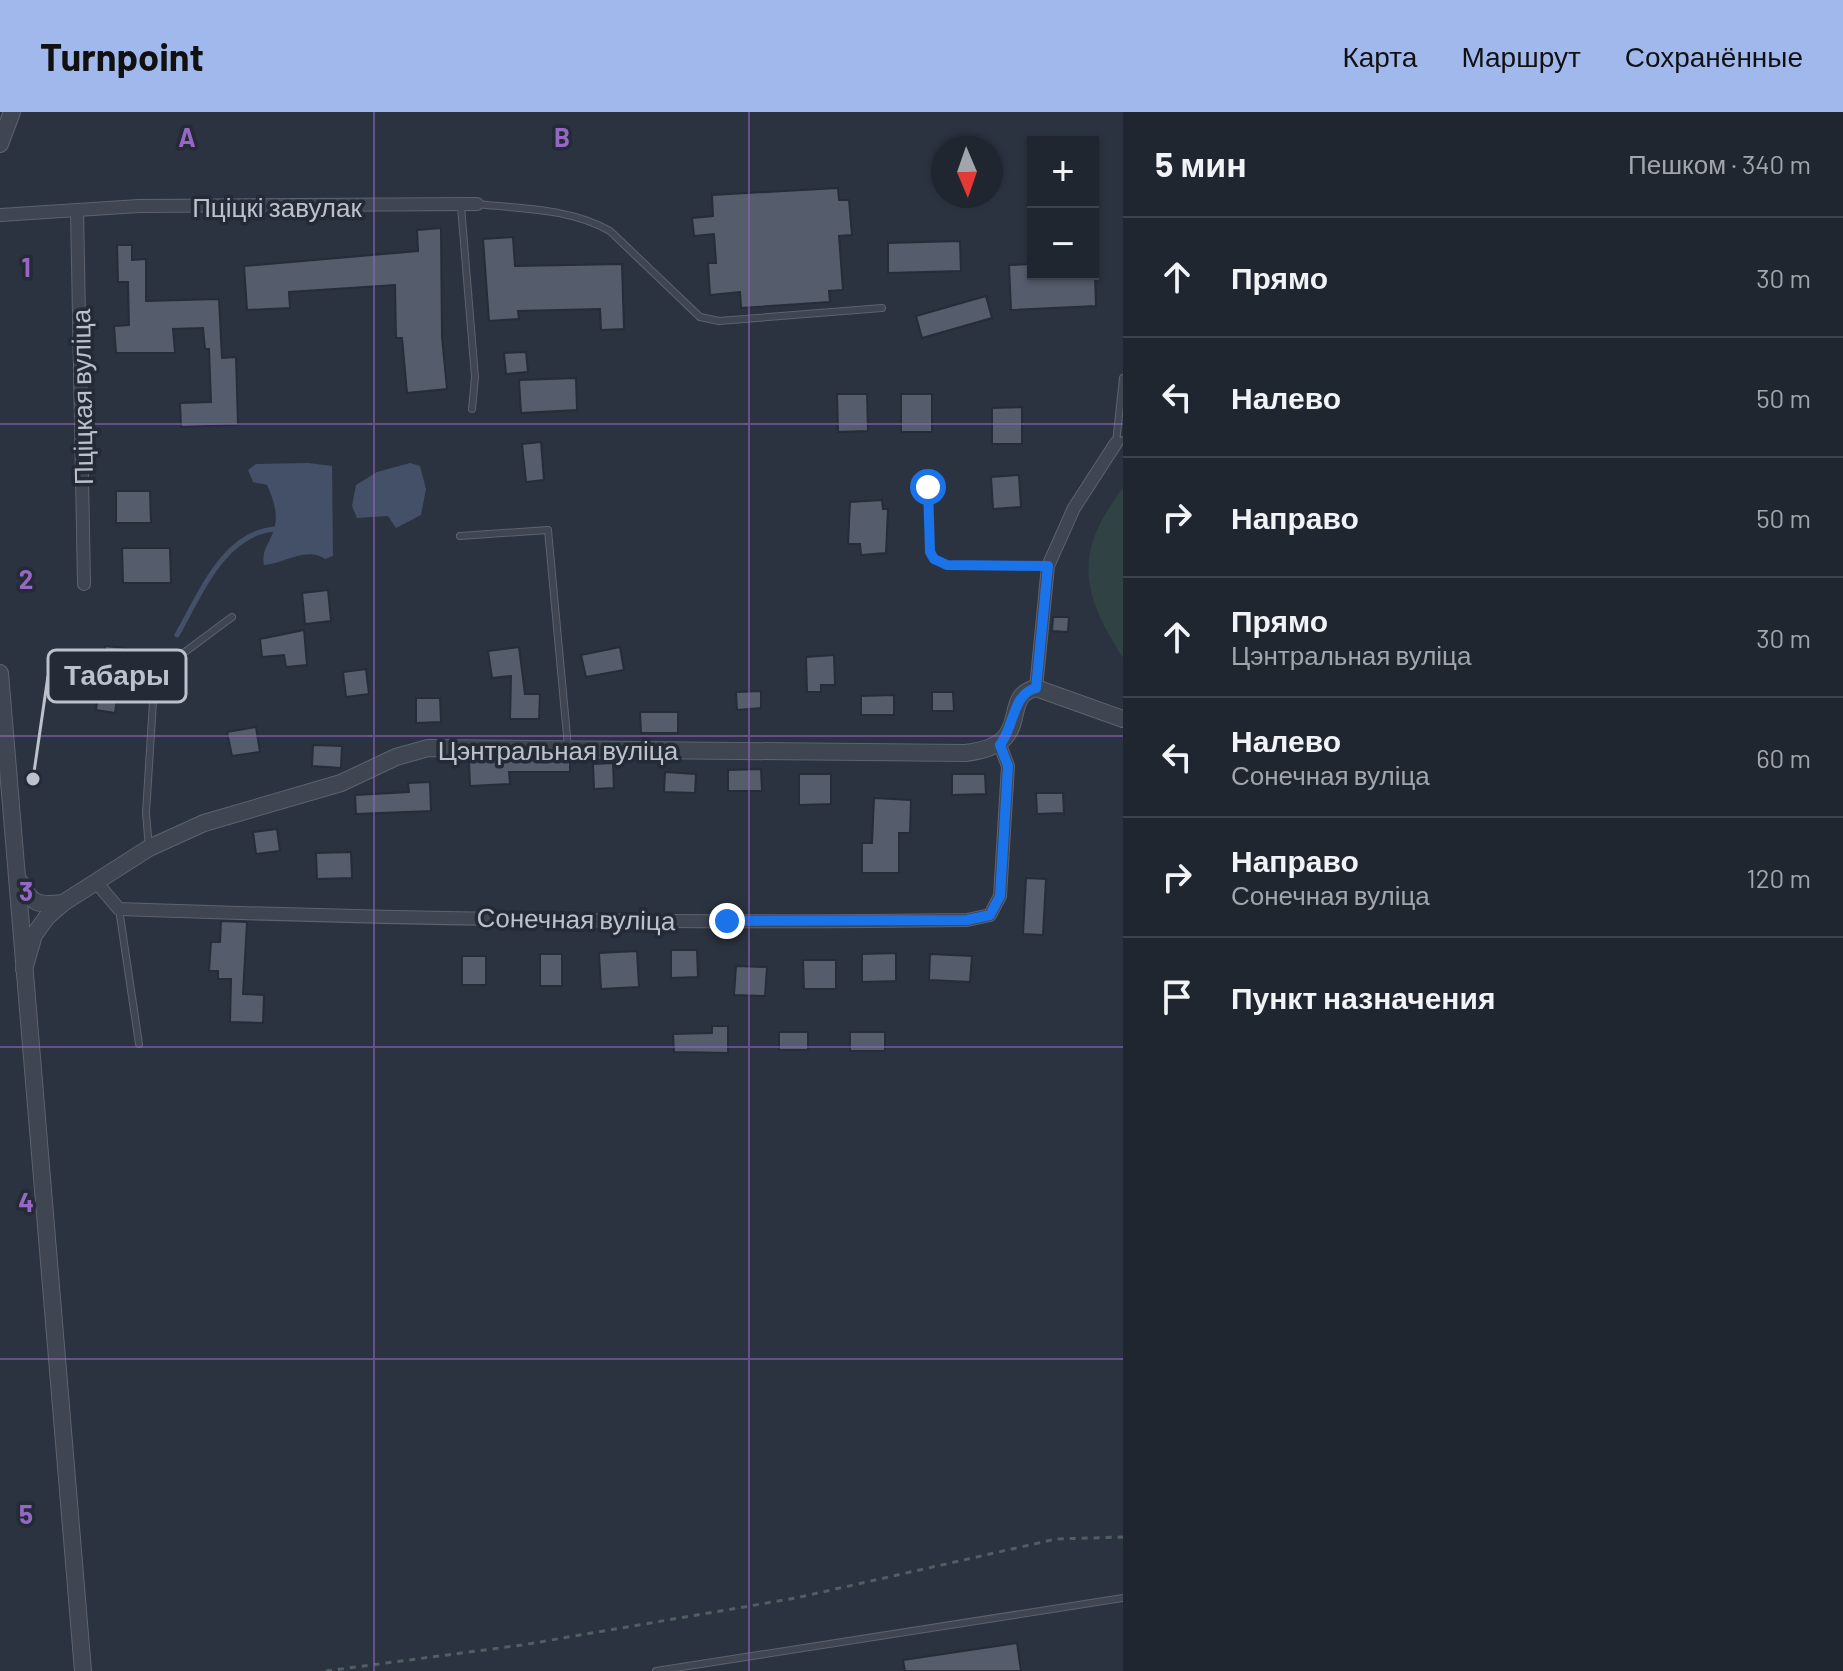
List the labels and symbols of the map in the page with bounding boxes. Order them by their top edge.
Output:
text: A [178,121,196,152]
text: B [554,121,570,152]
north arrow [931,136,1003,208]
street label: Пціцкі завулак [192,191,362,222]
text: 1 [21,251,31,282]
street label: Пціцкая вуліца [64,308,98,485]
route start [910,469,946,505]
text: 2 [19,563,33,594]
callout: Табары [48,650,186,702]
text: Табары [64,657,170,691]
street label: Цэнтральная вуліца [438,734,679,765]
text: 3 [19,875,33,906]
street label: Сонечная вуліца [476,901,676,935]
route end [709,903,745,939]
text: 4 [18,1186,34,1217]
text: 5 [19,1498,33,1529]

